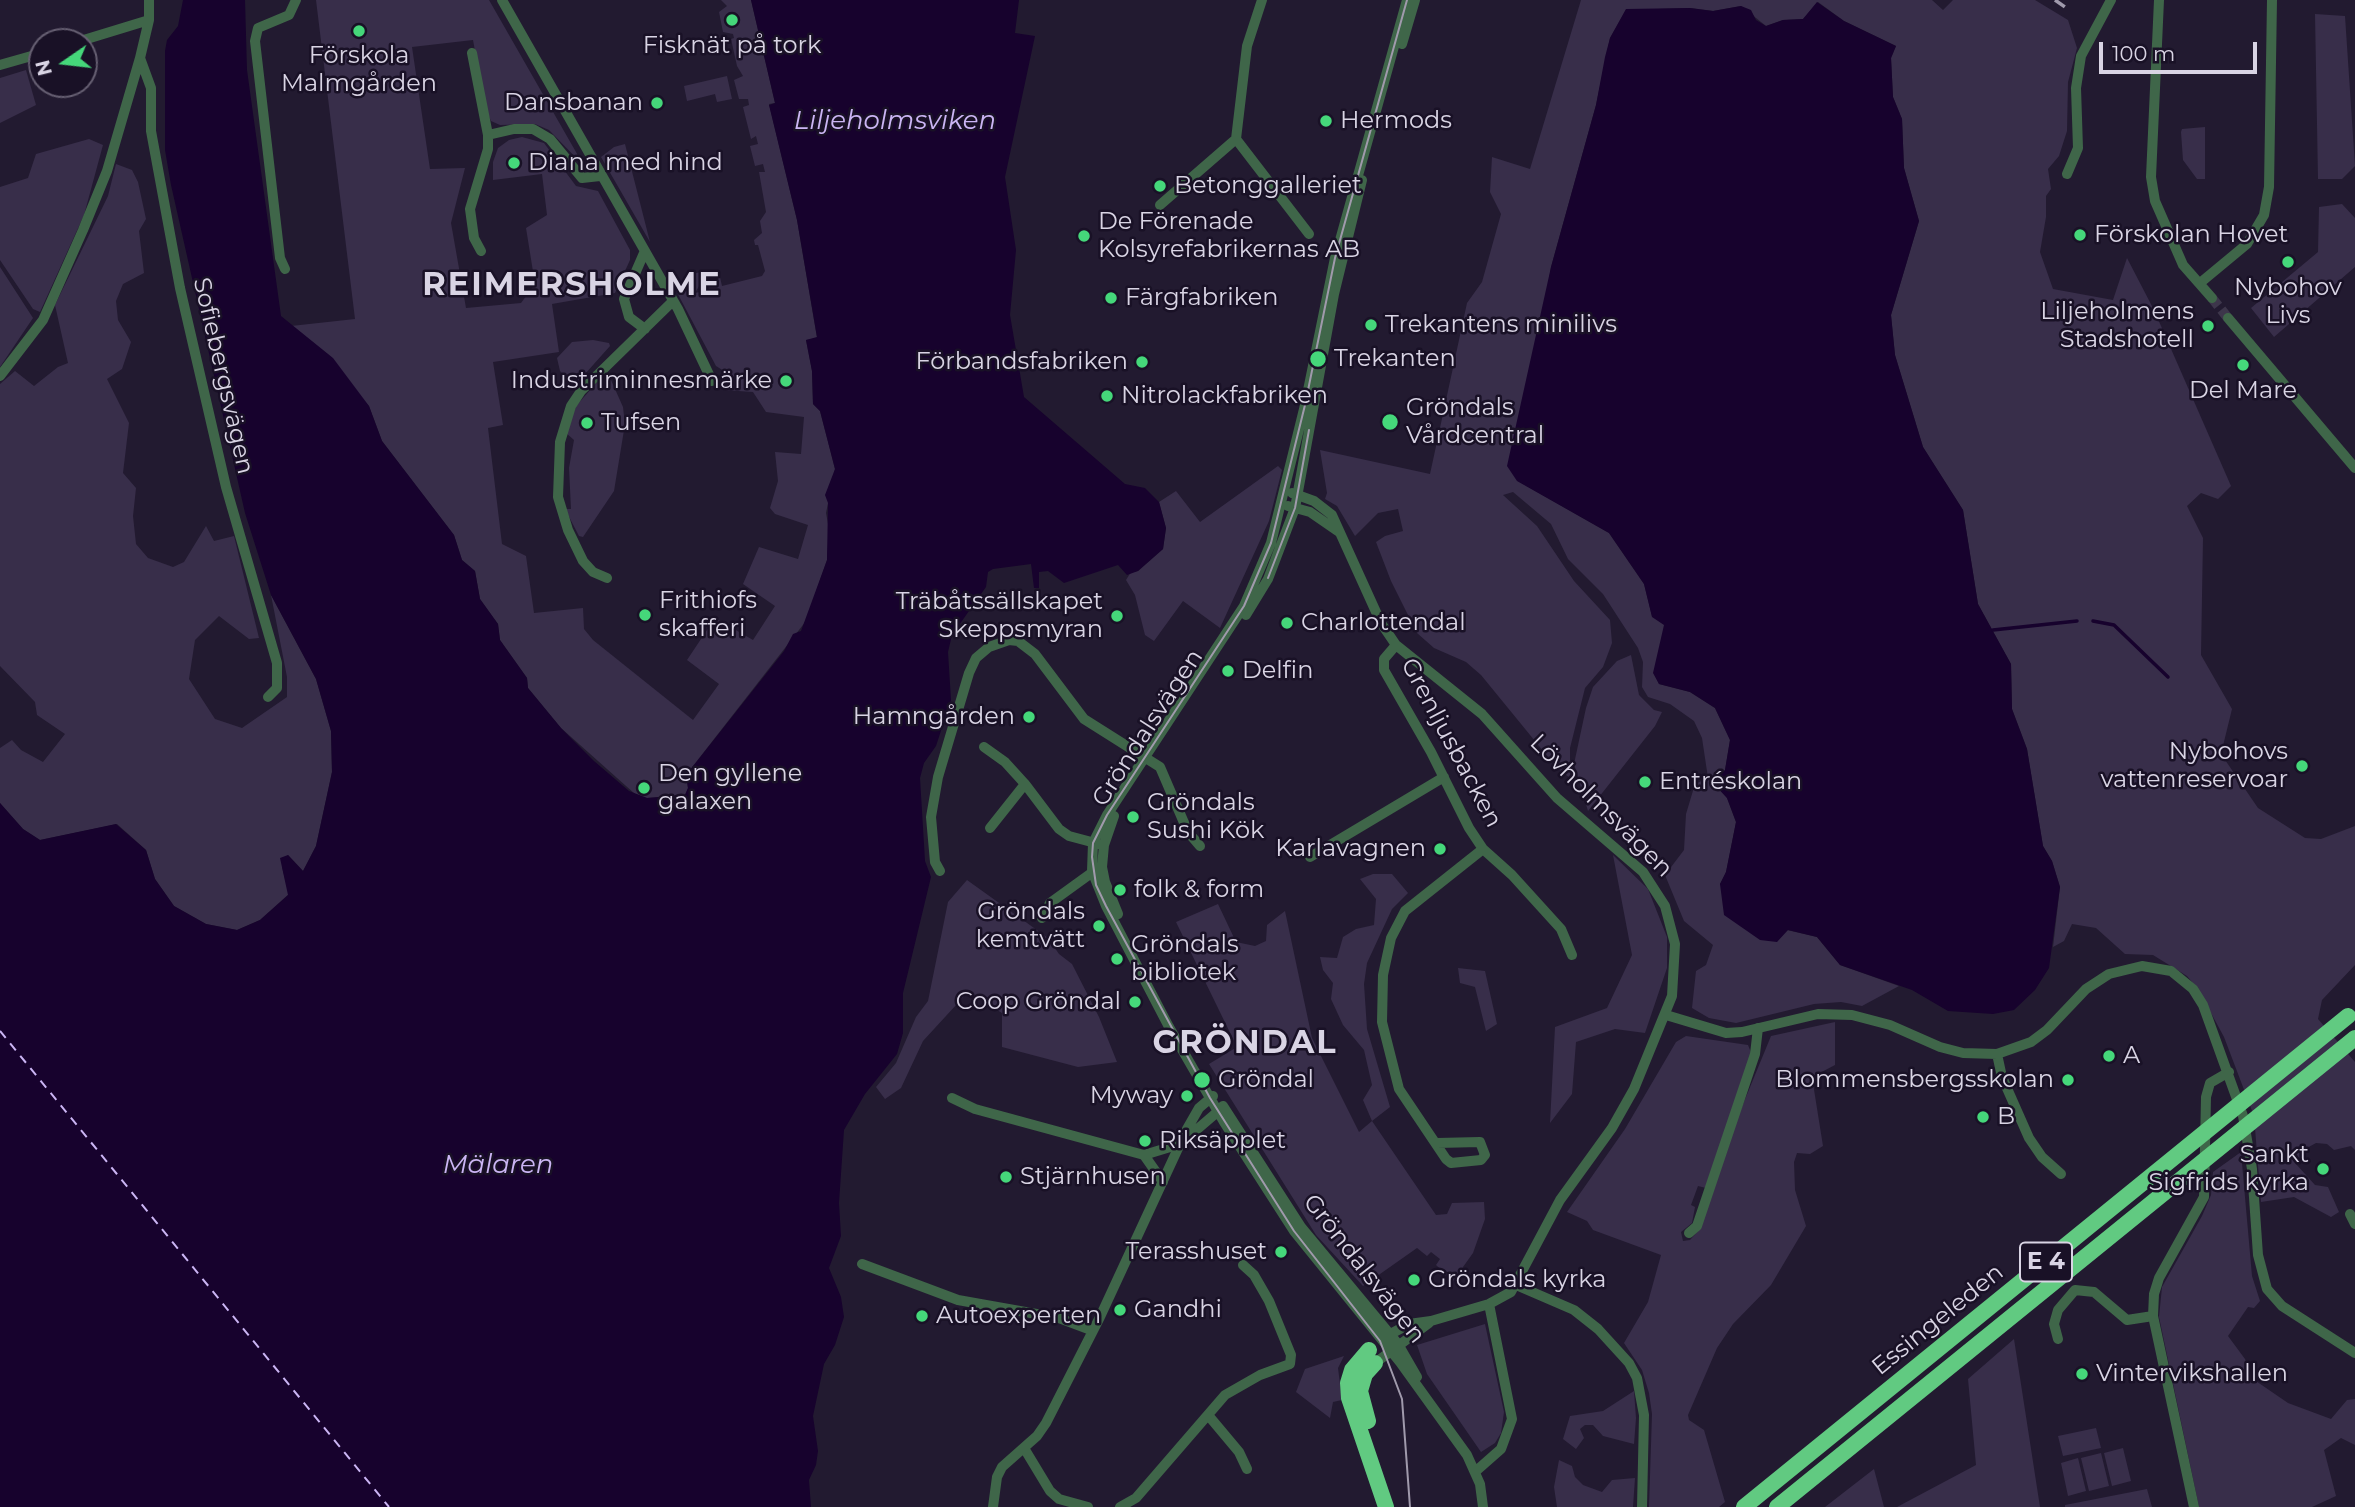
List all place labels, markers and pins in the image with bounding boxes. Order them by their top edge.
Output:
marker: Fisknät på tork [724,12,740,28]
marker: Förskola Malmgården [351,23,367,39]
place label: Fisknät på tork [643,32,821,60]
place label: Förskola Malmgården [281,42,437,98]
place label: Dansbanan [504,89,643,117]
marker: Dansbanan [649,95,665,111]
place label: Hermods [1340,107,1452,135]
marker: Hermods [1318,113,1334,129]
place label: Diana med hind [528,149,723,177]
marker: Diana med hind [506,155,522,171]
place label: Betonggalleriet [1174,172,1362,200]
marker: Betonggalleriet [1152,178,1168,194]
place label: De Förenade Kolsyrefabrikernas AB [1098,208,1360,264]
place label: Förskolan Hovet [2094,221,2288,249]
marker: Förskolan Hovet [2072,227,2088,243]
marker: De Förenade Kolsyrefabrikernas AB [1076,228,1092,244]
marker: Nybohov Livs [2280,254,2296,270]
place label: Nybohov Livs [2234,274,2342,330]
place label: Färgfabriken [1125,284,1278,312]
marker: Färgfabriken [1103,290,1119,306]
place label: Liljeholmens Stadshotell [2040,298,2194,354]
place label: Trekantens minilivs [1385,311,1617,339]
marker: Trekantens minilivs [1363,317,1379,333]
marker: Liljeholmens Stadshotell [2200,318,2216,334]
place label: Trekanten [1334,345,1456,373]
place label: Förbandsfabriken [915,348,1128,376]
marker: Trekanten [1308,349,1328,369]
marker: Förbandsfabriken [1134,354,1150,370]
marker: Del Mare [2235,357,2251,373]
place label: Industriminnesmärke [511,367,772,395]
marker: Industriminnesmärke [778,373,794,389]
place label: Del Mare [2189,377,2297,405]
place label: Nitrolackfabriken [1121,382,1328,410]
marker: Nitrolackfabriken [1099,388,1115,404]
place label: Gröndals Vårdcentral [1406,394,1544,450]
place label: Tufsen [601,409,681,437]
marker: Gröndals Vårdcentral [1380,412,1400,432]
marker: Tufsen [579,415,595,431]
place label: Frithiofs skafferi [659,587,757,643]
place label: Träbåtssällskapet Skeppsmyran [896,588,1103,644]
marker: Frithiofs skafferi [637,607,653,623]
marker: Träbåtssällskapet Skeppsmyran [1109,608,1125,624]
place label: Charlottendal [1301,609,1466,637]
marker: Charlottendal [1279,615,1295,631]
place label: Delfin [1242,657,1313,685]
marker: Delfin [1220,663,1236,679]
place label: Hamngården [853,703,1015,731]
marker: Hamngården [1021,709,1037,725]
place label: Nybohovs vattenreservoar [2100,738,2288,794]
marker: Nybohovs vattenreservoar [2294,758,2310,774]
place label: Den gyllene galaxen [658,760,802,816]
place label: Entréskolan [1659,768,1802,796]
marker: Entréskolan [1637,774,1653,790]
marker: Den gyllene galaxen [636,780,652,796]
place label: Gröndals Sushi Kök [1147,789,1264,845]
marker: Gröndals Sushi Kök [1125,809,1141,825]
place label: Karlavagnen [1275,835,1426,863]
marker: Karlavagnen [1432,841,1448,857]
place label: folk & form [1134,876,1264,904]
marker: folk & form [1112,882,1128,898]
place label: Gröndals kemtvätt [976,898,1085,954]
marker: Gröndals kemtvätt [1091,918,1107,934]
place label: Gröndals bibliotek [1131,931,1239,987]
marker: Gröndals bibliotek [1109,951,1125,967]
place label: Coop Gröndal [956,988,1121,1016]
marker: Coop Gröndal [1127,994,1143,1010]
place label: A [2123,1042,2140,1070]
marker: A [2101,1048,2117,1064]
place label: Gröndal [1218,1066,1314,1094]
place label: Blommensbergsskolan [1775,1066,2054,1094]
marker: Gröndal [1192,1070,1212,1090]
marker: Blommensbergsskolan [2060,1072,2076,1088]
place label: Myway [1090,1082,1173,1110]
marker: Myway [1179,1088,1195,1104]
place label: B [1997,1103,2015,1131]
marker: B [1975,1109,1991,1125]
place label: Riksäpplet [1159,1127,1286,1155]
marker: Riksäpplet [1137,1133,1153,1149]
place label: Sankt Sigfrids kyrka [2149,1141,2309,1197]
marker: Sankt Sigfrids kyrka [2315,1161,2331,1177]
place label: Stjärnhusen [1020,1163,1166,1191]
marker: Stjärnhusen [998,1169,1014,1185]
place label: Terasshuset [1126,1238,1267,1266]
marker: Terasshuset [1273,1244,1289,1260]
place label: Gröndals kyrka [1428,1266,1607,1294]
marker: Gröndals kyrka [1406,1272,1422,1288]
place label: Gandhi [1134,1296,1222,1324]
place label: Autoexperten [936,1302,1101,1330]
marker: Gandhi [1112,1302,1128,1318]
marker: Autoexperten [914,1308,930,1324]
place label: Vintervikshallen [2096,1360,2288,1388]
marker: Vintervikshallen [2074,1366,2090,1382]

